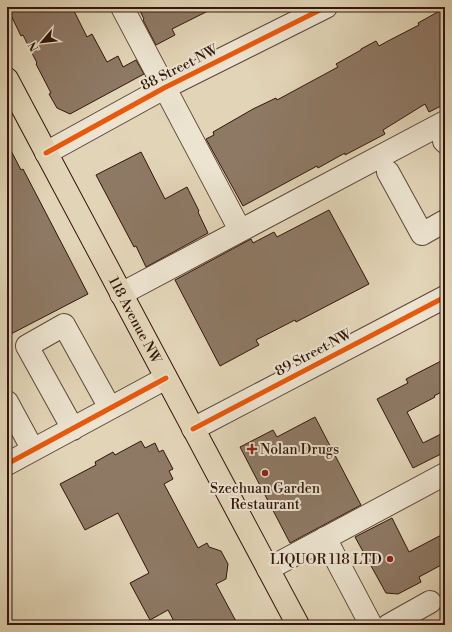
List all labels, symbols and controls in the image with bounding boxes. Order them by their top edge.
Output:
north arrow [22,22,62,62]
text: N [26,39,42,53]
street label: 88 Street NW [138,40,222,95]
street label: 118 Avenue NW [104,274,166,368]
street label: 89 Street NW [272,325,356,381]
place label: Nolan Drugs [260,441,339,459]
marker: Nolan Drugs [247,444,257,454]
marker: Szechuan Garden Restaurant [260,468,270,478]
place label: Szechuan Garden Restaurant [210,480,321,514]
place label: LIQUOR 118 LTD [270,551,382,569]
marker: LIQUOR 118 LTD [385,554,395,564]

